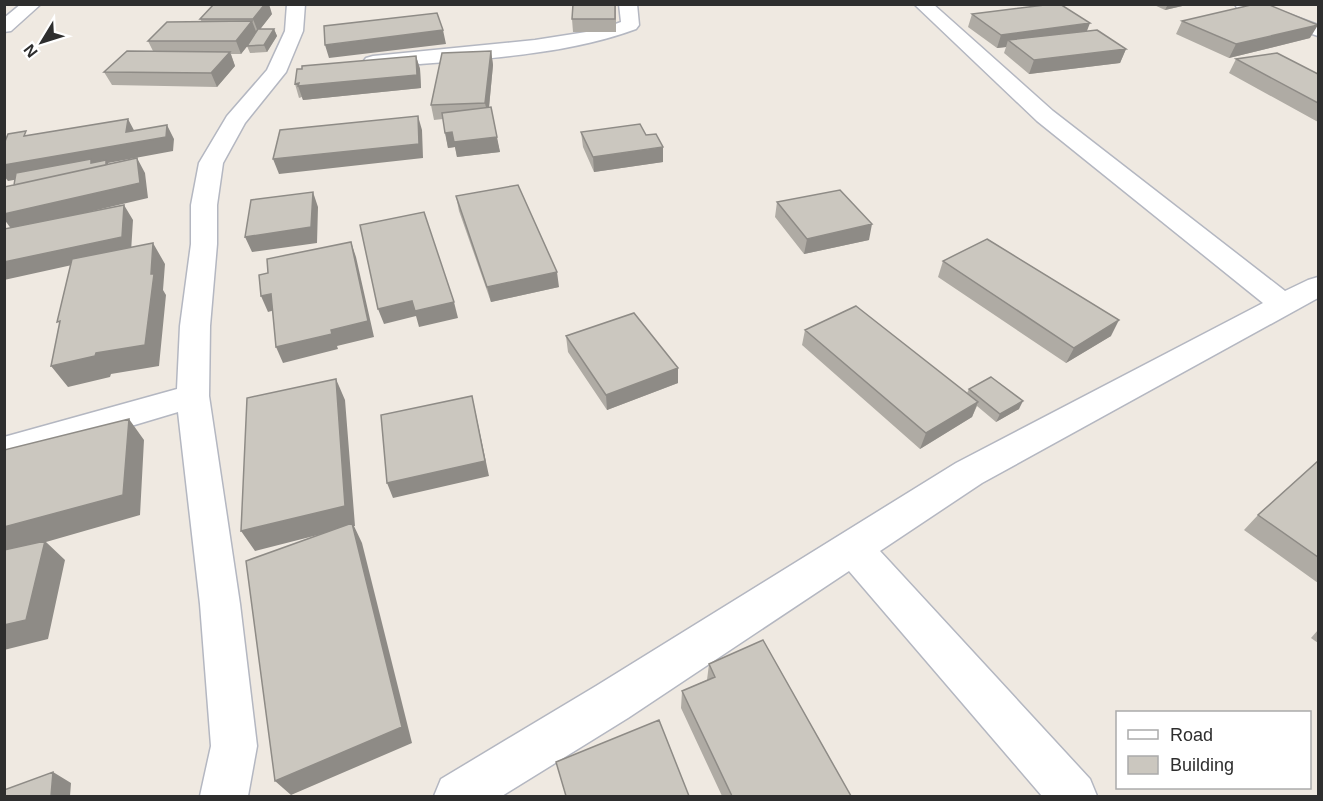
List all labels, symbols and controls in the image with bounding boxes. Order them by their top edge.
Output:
north arrow [12,12,72,72]
text: N [20,41,41,61]
legend [1116,711,1311,789]
text: Road [1170,725,1213,745]
text: Building [1170,755,1234,775]

